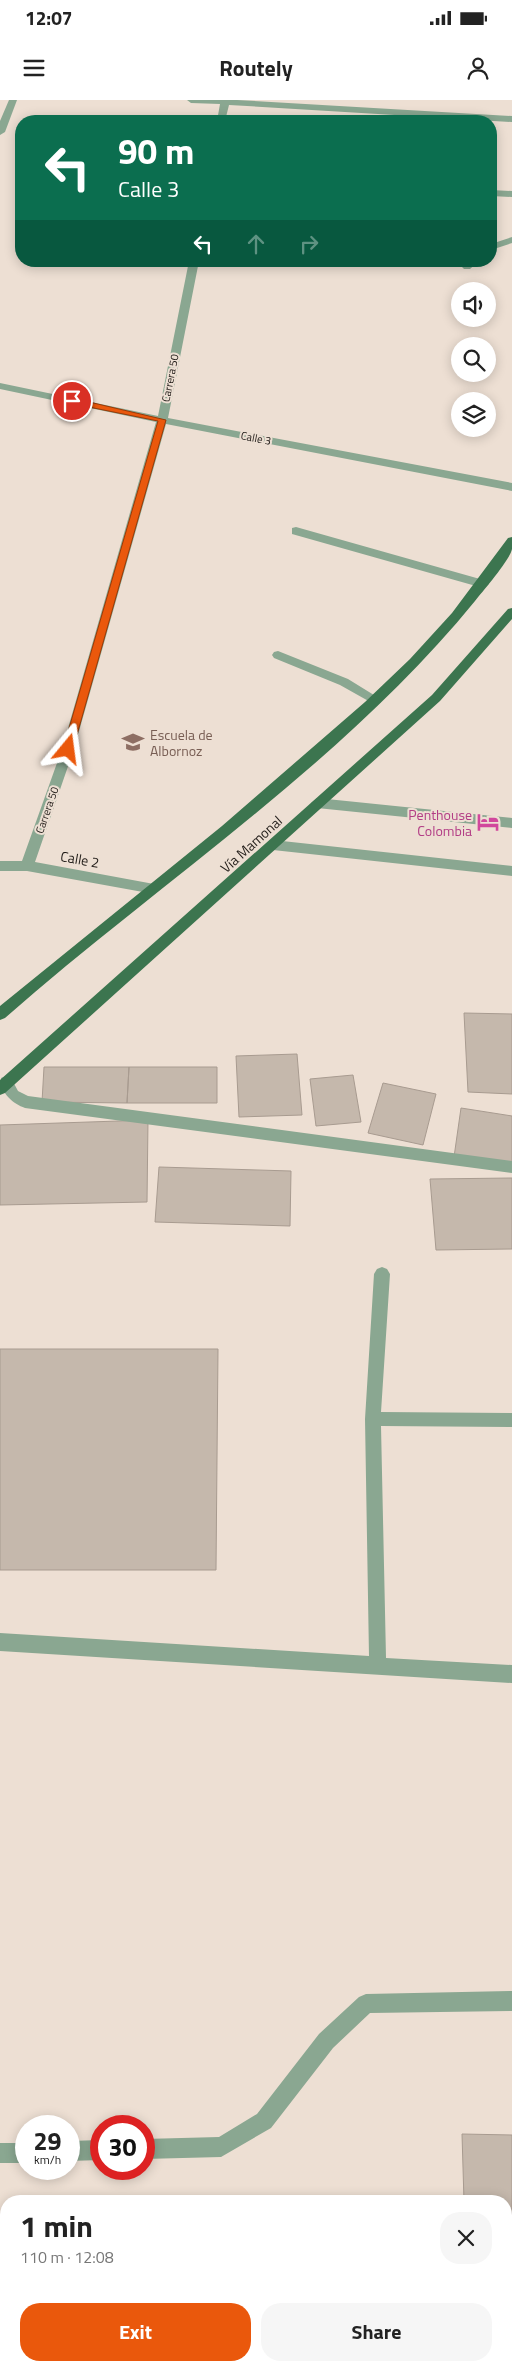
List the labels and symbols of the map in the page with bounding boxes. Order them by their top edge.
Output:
street label: Carrera 50 [158,353,182,403]
pin [51,380,93,422]
street label: Calle 3 [239,427,273,449]
position arrow [41,722,93,774]
place label: Escuela de Albornoz [150,724,213,761]
school or university icon: Escuela de Albornoz [120,729,146,755]
street label: Carrera 50 [32,784,62,836]
place label: Penthouse Colombia [408,804,472,841]
hotel icon: Penthouse Colombia [475,809,501,835]
street label: Vía Mamonal [215,810,287,878]
street label: Calle 2 [59,845,101,873]
speed limit sign: 30 [90,2115,155,2180]

